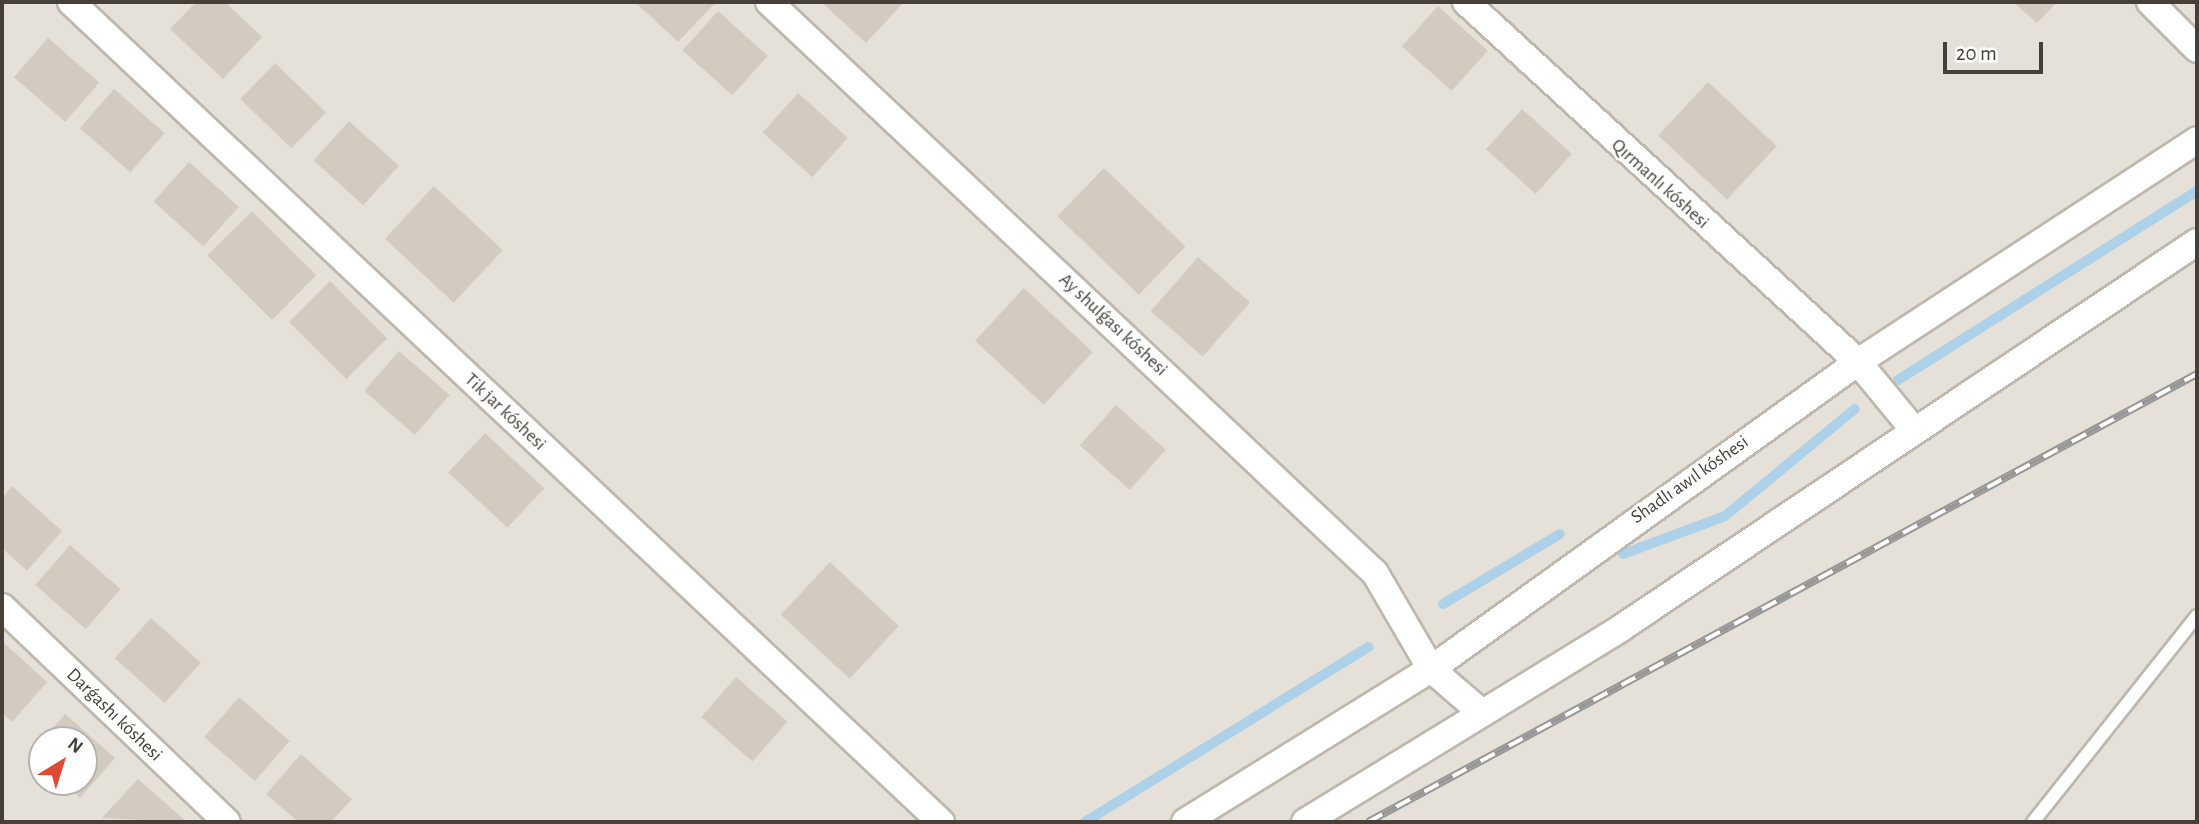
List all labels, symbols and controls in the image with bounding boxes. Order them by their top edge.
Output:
scale bar [1947,28,2047,72]
text: 20 m [1956,43,1997,64]
street label: Qırmanlı kóshesi [1606,134,1714,234]
street label: Ay shulǵası kóshesi [1054,269,1172,381]
street label: Tik jar kóshesi [459,368,551,456]
street label: Shadlı awıl kóshesi [1627,431,1753,529]
street label: Darǵashı kóshesi [61,664,167,766]
north arrow [28,726,98,796]
text: N [64,734,86,757]

